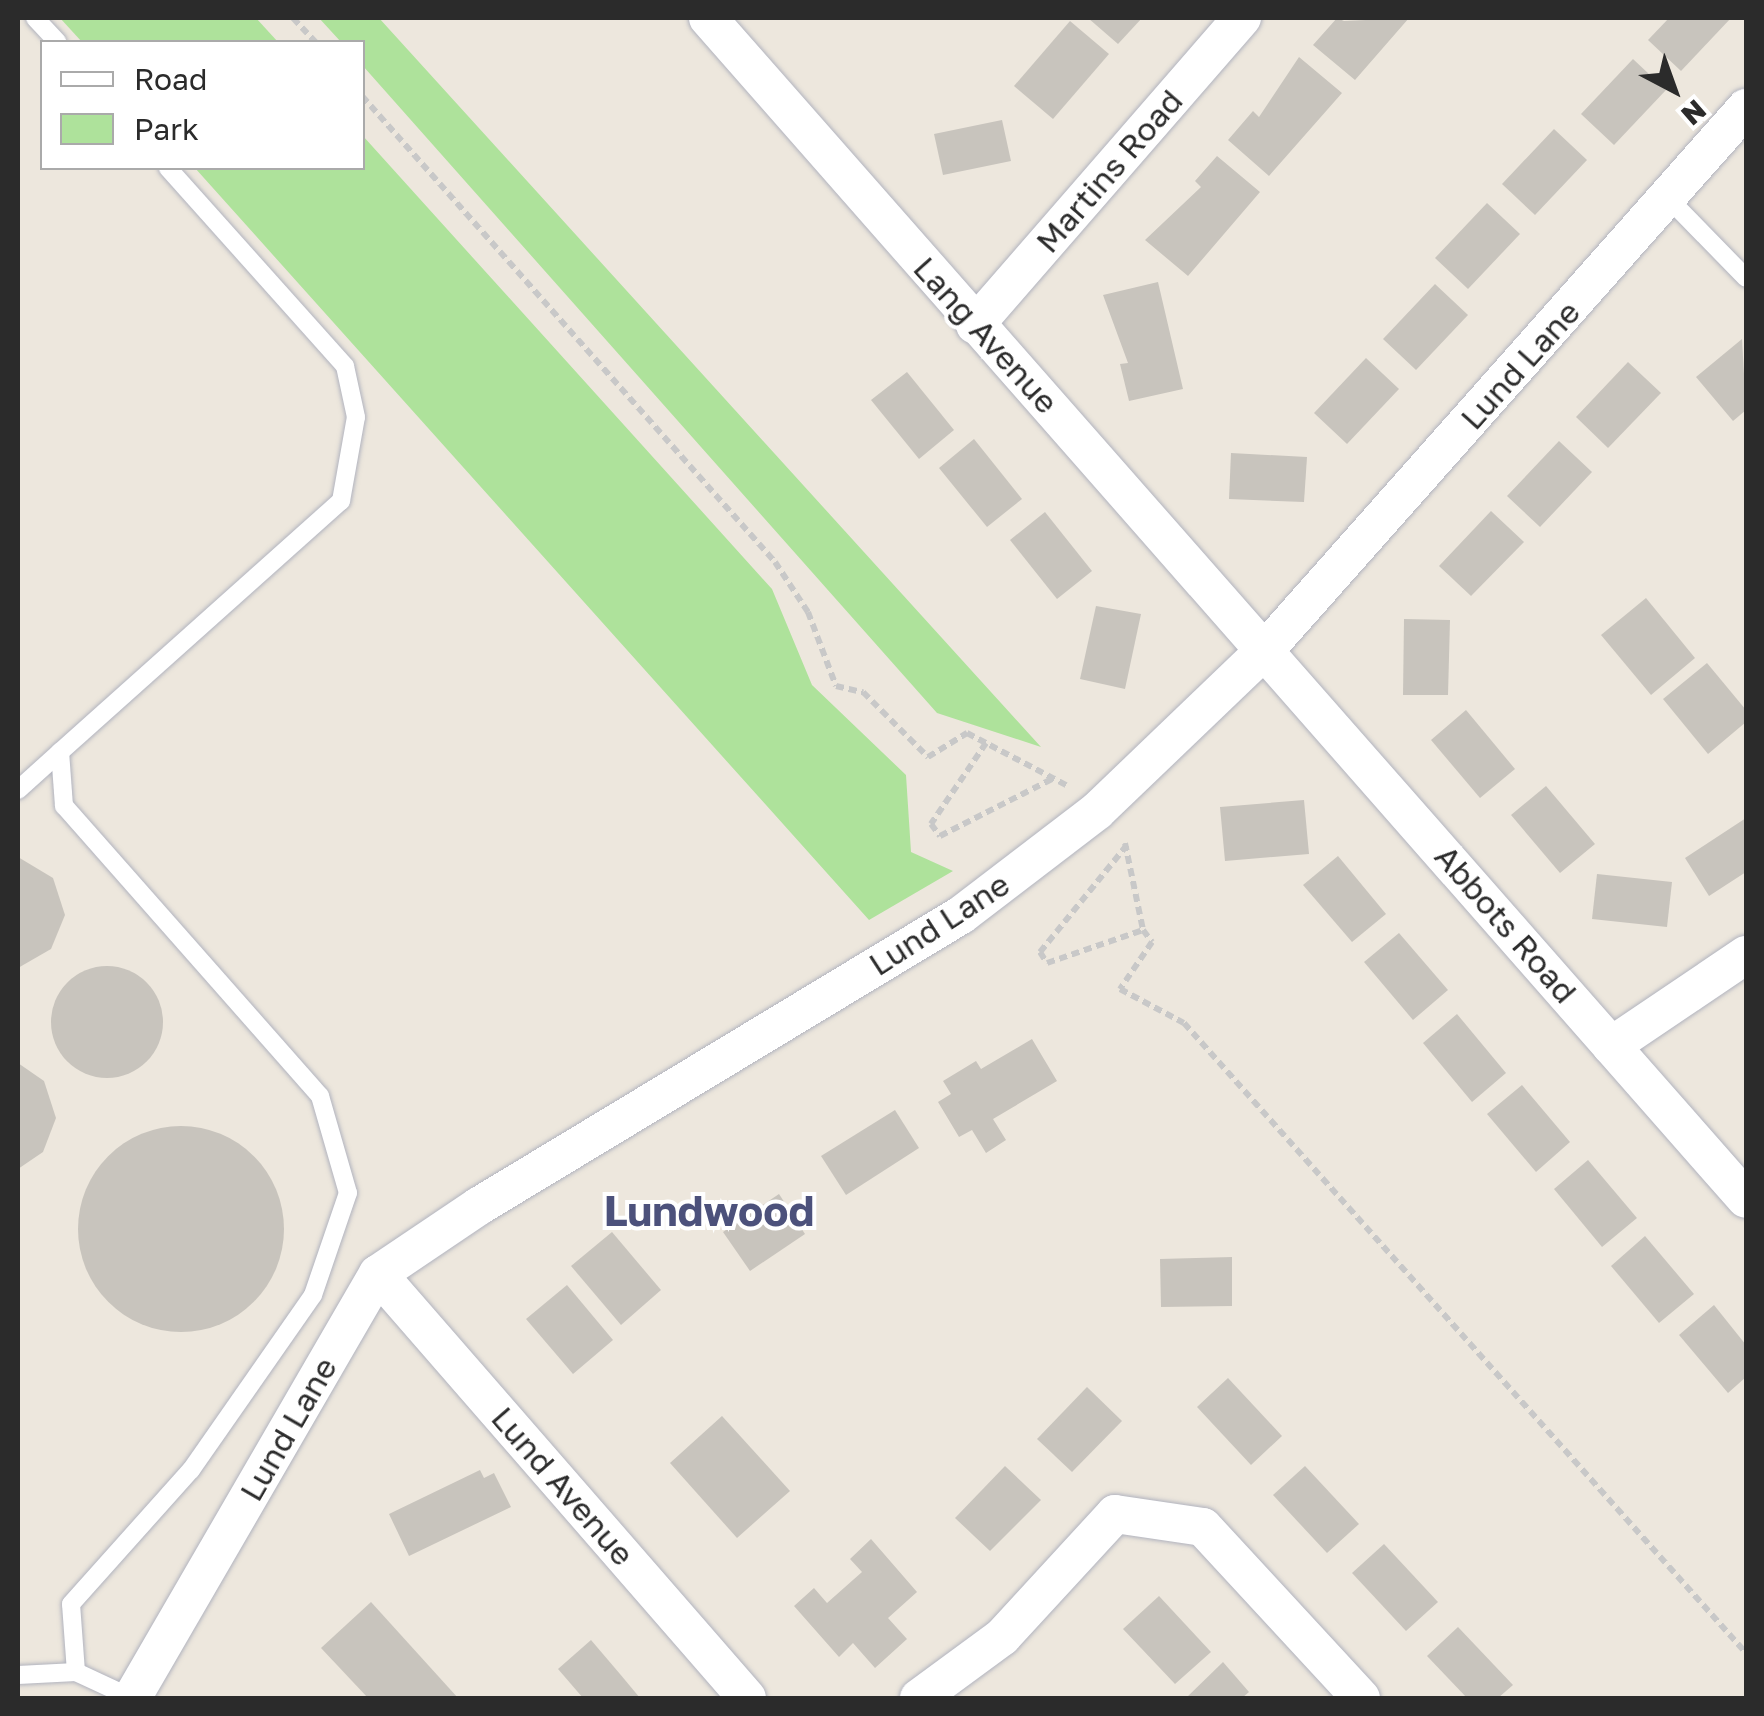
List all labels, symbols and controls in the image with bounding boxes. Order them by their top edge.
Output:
legend [40,40,365,170]
north arrow [1624,40,1724,140]
text: Road [134,61,208,97]
street label: Martins Road [1028,82,1190,260]
text: N [1675,94,1713,132]
text: Park [134,111,199,147]
street label: Lang Avenue [906,249,1066,421]
street label: Lund Lane [1452,293,1588,437]
street label: Abbots Road [1427,837,1585,1011]
street label: Lund Lane [862,865,1016,983]
district label: Lundwood [604,1185,814,1235]
street label: Lund Lane [232,1350,344,1508]
street label: Lund Avenue [484,1399,642,1573]

